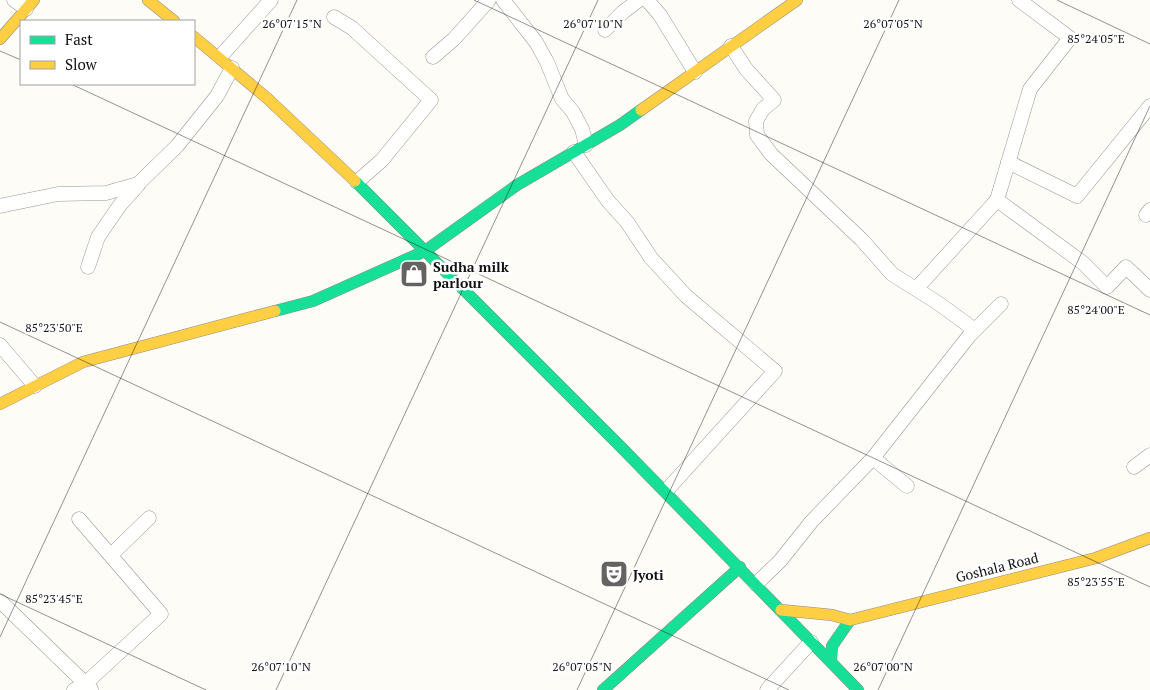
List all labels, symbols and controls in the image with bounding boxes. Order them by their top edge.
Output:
text: 26°07'15"N [262,16,322,31]
text: 26°07'10"N [563,16,623,31]
text: 26°07'05"N [863,16,923,31]
legend [20,20,195,85]
text: Fast [65,29,93,49]
text: 85°24'05"E [1067,31,1125,46]
text: Slow [65,54,98,74]
place label: Sudha milk parlour [433,257,510,292]
shop icon: Sudha milk parlour [399,259,429,289]
text: 85°24'00"E [1067,302,1125,317]
text: 85°23'50"E [25,320,83,335]
street label: Goshala Road [954,547,1041,586]
theatre icon: Jyoti [599,559,629,589]
place label: Jyoti [633,565,664,584]
text: 85°23'55"E [1067,574,1125,589]
text: 85°23'45"E [25,591,83,606]
text: 26°07'10"N [251,659,311,674]
text: 26°07'05"N [552,659,612,674]
text: 26°07'00"N [853,659,913,674]

